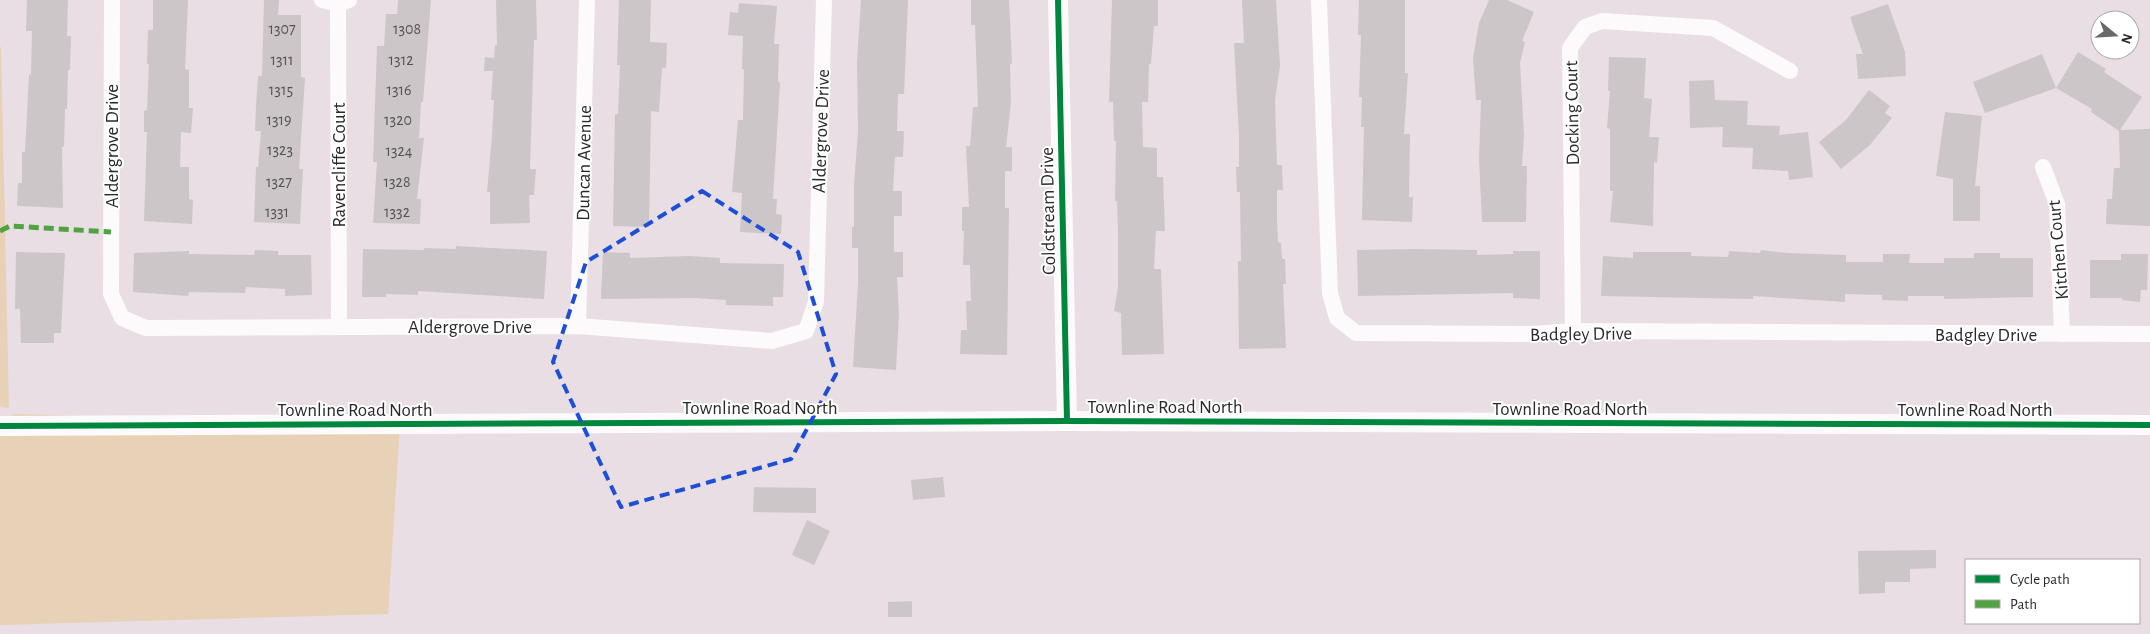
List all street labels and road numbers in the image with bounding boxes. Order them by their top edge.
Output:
street label: Docking Court [1562,60,1583,166]
street label: Aldergrove Drive [810,69,833,193]
street label: Aldergrove Drive [103,84,122,208]
street label: Ravencliffe Court [330,102,349,228]
street label: Duncan Avenue [574,105,595,221]
street label: Coldstream Drive [1038,147,1059,275]
street label: Kitchen Court [2045,199,2072,301]
street label: Aldergrove Drive [408,318,532,337]
street label: Badgley Drive [1530,324,1632,345]
street label: Badgley Drive [1935,326,2037,345]
street label: Townline Road North [1087,398,1243,417]
street label: Townline Road North [682,399,838,418]
street label: Townline Road North [1492,400,1648,419]
street label: Townline Road North [277,401,433,420]
street label: Townline Road North [1897,401,2053,420]

